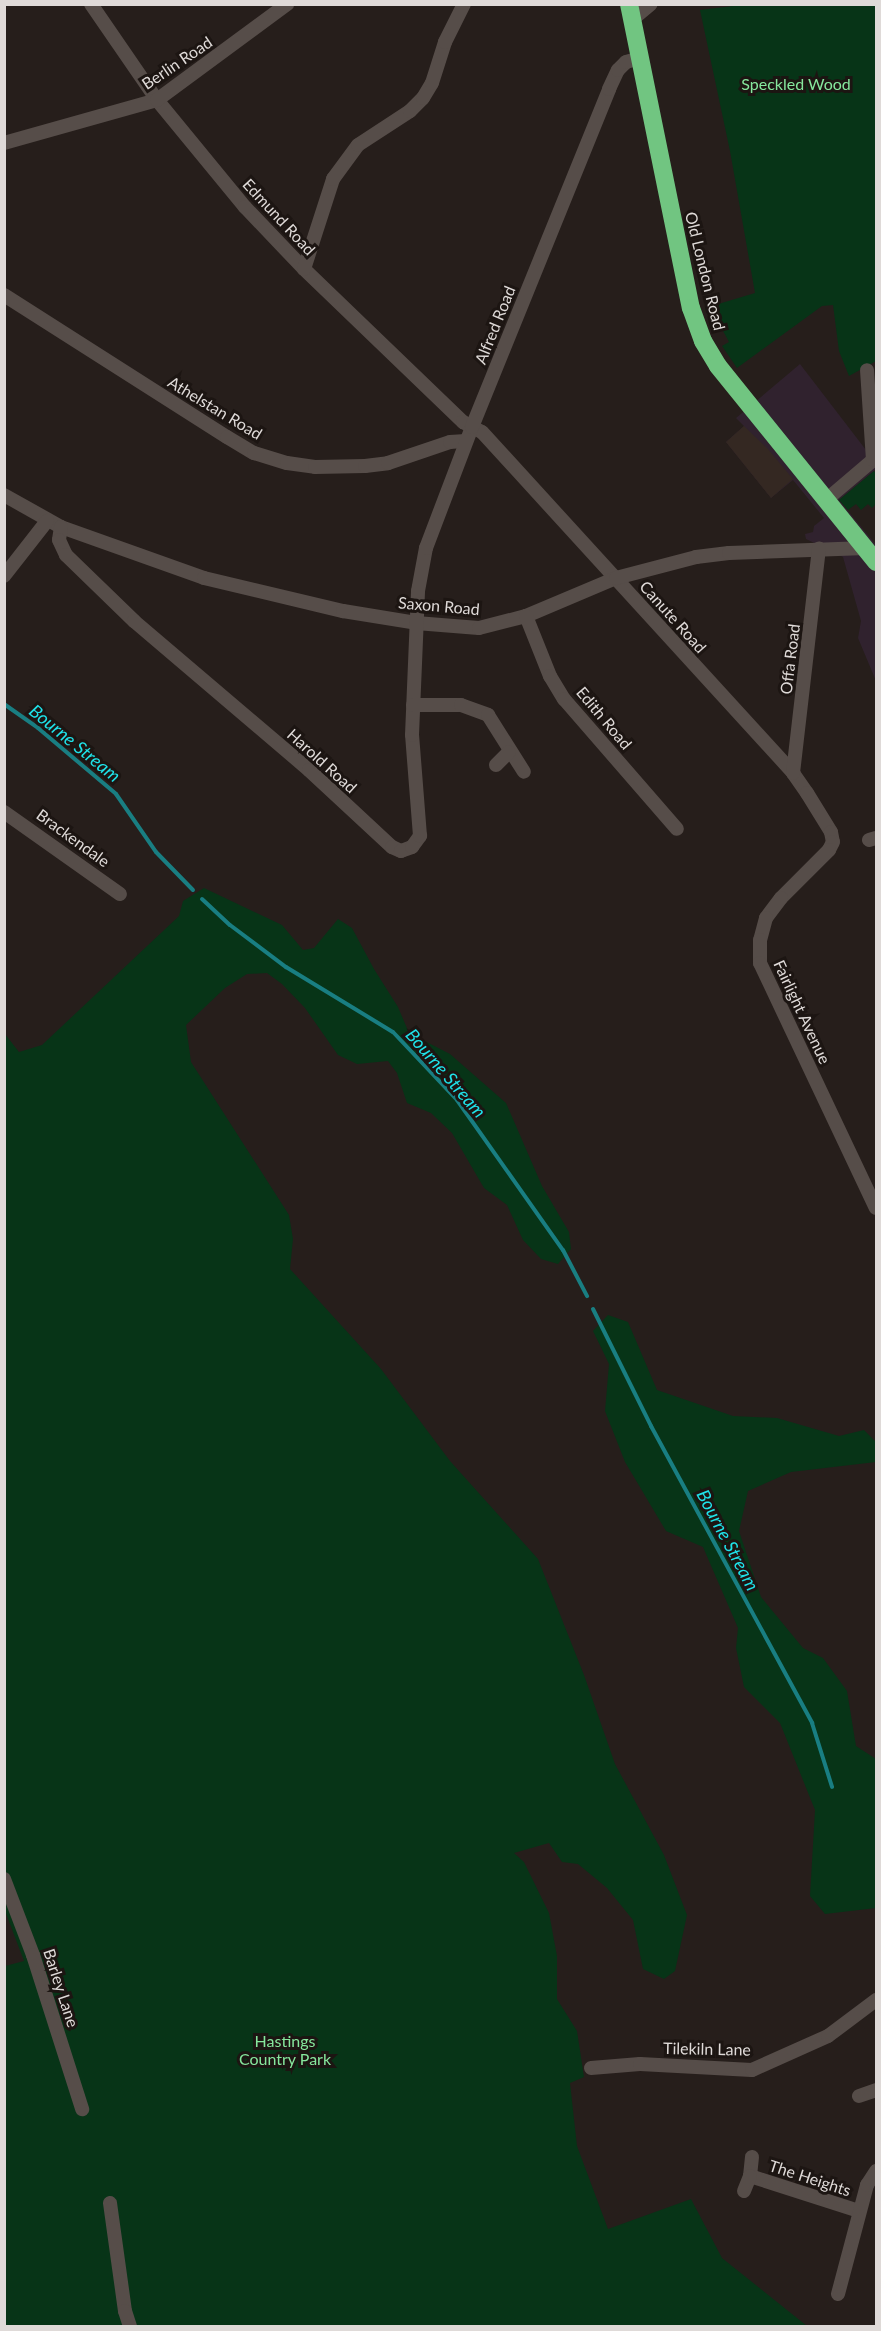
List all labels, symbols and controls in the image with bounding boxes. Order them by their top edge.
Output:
street label: Berlin Road [138,32,216,94]
park label: Speckled Wood [741,74,851,94]
street label: Edmund Road [239,175,319,259]
street label: Old London Road [681,210,729,332]
street label: Alfred Road [471,283,519,367]
street label: Athelstan Road [164,372,266,444]
street label: Canute Road [636,577,710,657]
street label: Saxon Road [397,593,481,619]
street label: Offa Road [776,623,804,695]
street label: Edith Road [572,683,636,753]
water label: Bourne Stream [25,700,125,786]
street label: Harold Road [283,725,361,797]
street label: Brackendale [33,805,113,871]
street label: Fairlight Avenue [769,957,835,1067]
water label: Bourne Stream [401,1024,491,1122]
water label: Bourne Stream [692,1486,764,1594]
street label: Barley Lane [39,1946,83,2030]
park label: Hastings Country Park [239,2031,331,2069]
street label: Tilekiln Lane [663,2039,751,2059]
street label: The Heights [767,2156,853,2200]

